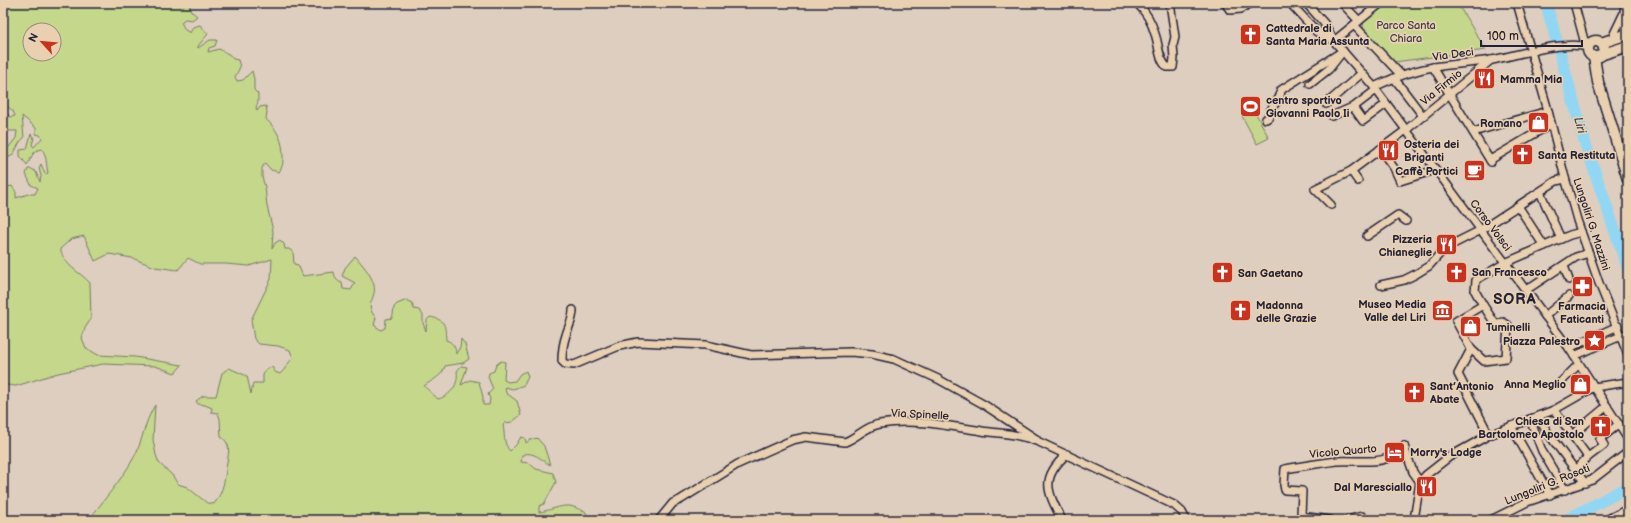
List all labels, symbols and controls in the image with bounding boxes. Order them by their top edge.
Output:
park label: Parco Santa Chiara [1376,19,1436,45]
church icon: Cattedrale di Santa Maria Assunta [1237,21,1263,47]
north arrow [22,22,62,62]
place label: Cattedrale di Santa Maria Assunta [1266,22,1369,48]
scale bar [1481,22,1582,48]
text: 100 m [1487,29,1519,44]
text: N [26,31,41,44]
street label: Via Deci [1432,45,1474,64]
restaurant icon: Mamma Mia [1472,66,1498,92]
street label: Via Firmio [1418,67,1465,108]
place label: Mamma Mia [1500,73,1562,86]
sports icon: centro sportivo Giovanni Paolo Ii [1237,93,1263,119]
place label: centro sportivo Giovanni Paolo Ii [1266,94,1350,120]
shop icon: Romano [1525,110,1551,136]
water label: Liri [1570,115,1589,136]
place label: Romano [1480,117,1522,130]
restaurant icon: Osteria dei Briganti [1376,137,1402,163]
place label: Osteria dei Briganti [1404,138,1459,164]
church icon: Santa Restituta [1509,142,1535,168]
place label: Santa Restituta [1538,149,1615,162]
cafe icon: Caffè Portici [1461,158,1487,184]
place label: Caffè Portici [1395,165,1458,178]
street label: Lungoliri G. Mazzini [1570,176,1613,272]
street label: Corso Volsci [1467,197,1514,254]
restaurant icon: Pizzeria Chianeglie [1434,232,1460,258]
place label: Pizzeria Chianeglie [1379,233,1432,259]
church icon: San Francesco [1443,259,1469,285]
church icon: San Gaetano [1210,260,1236,286]
place label: San Francesco [1472,266,1547,279]
place label: San Gaetano [1238,267,1303,280]
pharmacy icon: Farmacia Faticanti [1569,273,1595,299]
district label: SORA [1493,290,1537,309]
museum icon: Museo Media Valle del Liri [1429,297,1455,323]
church icon: Madonna delle Grazie [1228,298,1254,324]
place label: Museo Media Valle del Liri [1358,298,1426,324]
place label: Madonna delle Grazie [1256,299,1317,325]
place label: Farmacia Faticanti [1558,300,1606,326]
shop icon: Tuminelli [1457,314,1483,340]
place label: Tuminelli [1486,321,1530,334]
place icon: Piazza Palestro [1582,328,1608,354]
place label: Piazza Palestro [1503,335,1580,348]
shop icon: Anna Meglio [1568,371,1594,397]
place label: Anna Meglio [1503,378,1566,391]
church icon: Sant’Antonio Abate [1401,379,1427,405]
place label: Sant’Antonio Abate [1429,380,1494,406]
street label: Via Spinelle [891,406,950,423]
church icon: Chiesa di San Bartolomeo Apostolo [1587,414,1613,440]
place label: Chiesa di San Bartolomeo Apostolo [1478,415,1584,441]
hotel icon: Morry's Lodge [1382,439,1408,465]
street label: Vicolo Quarto [1309,442,1377,461]
place label: Morry's Lodge [1410,446,1482,459]
street label: Lungoliri G. Rosati [1503,461,1592,507]
restaurant icon: Dal Maresciallo [1414,474,1440,500]
place label: Dal Maresciallo [1334,481,1412,494]

